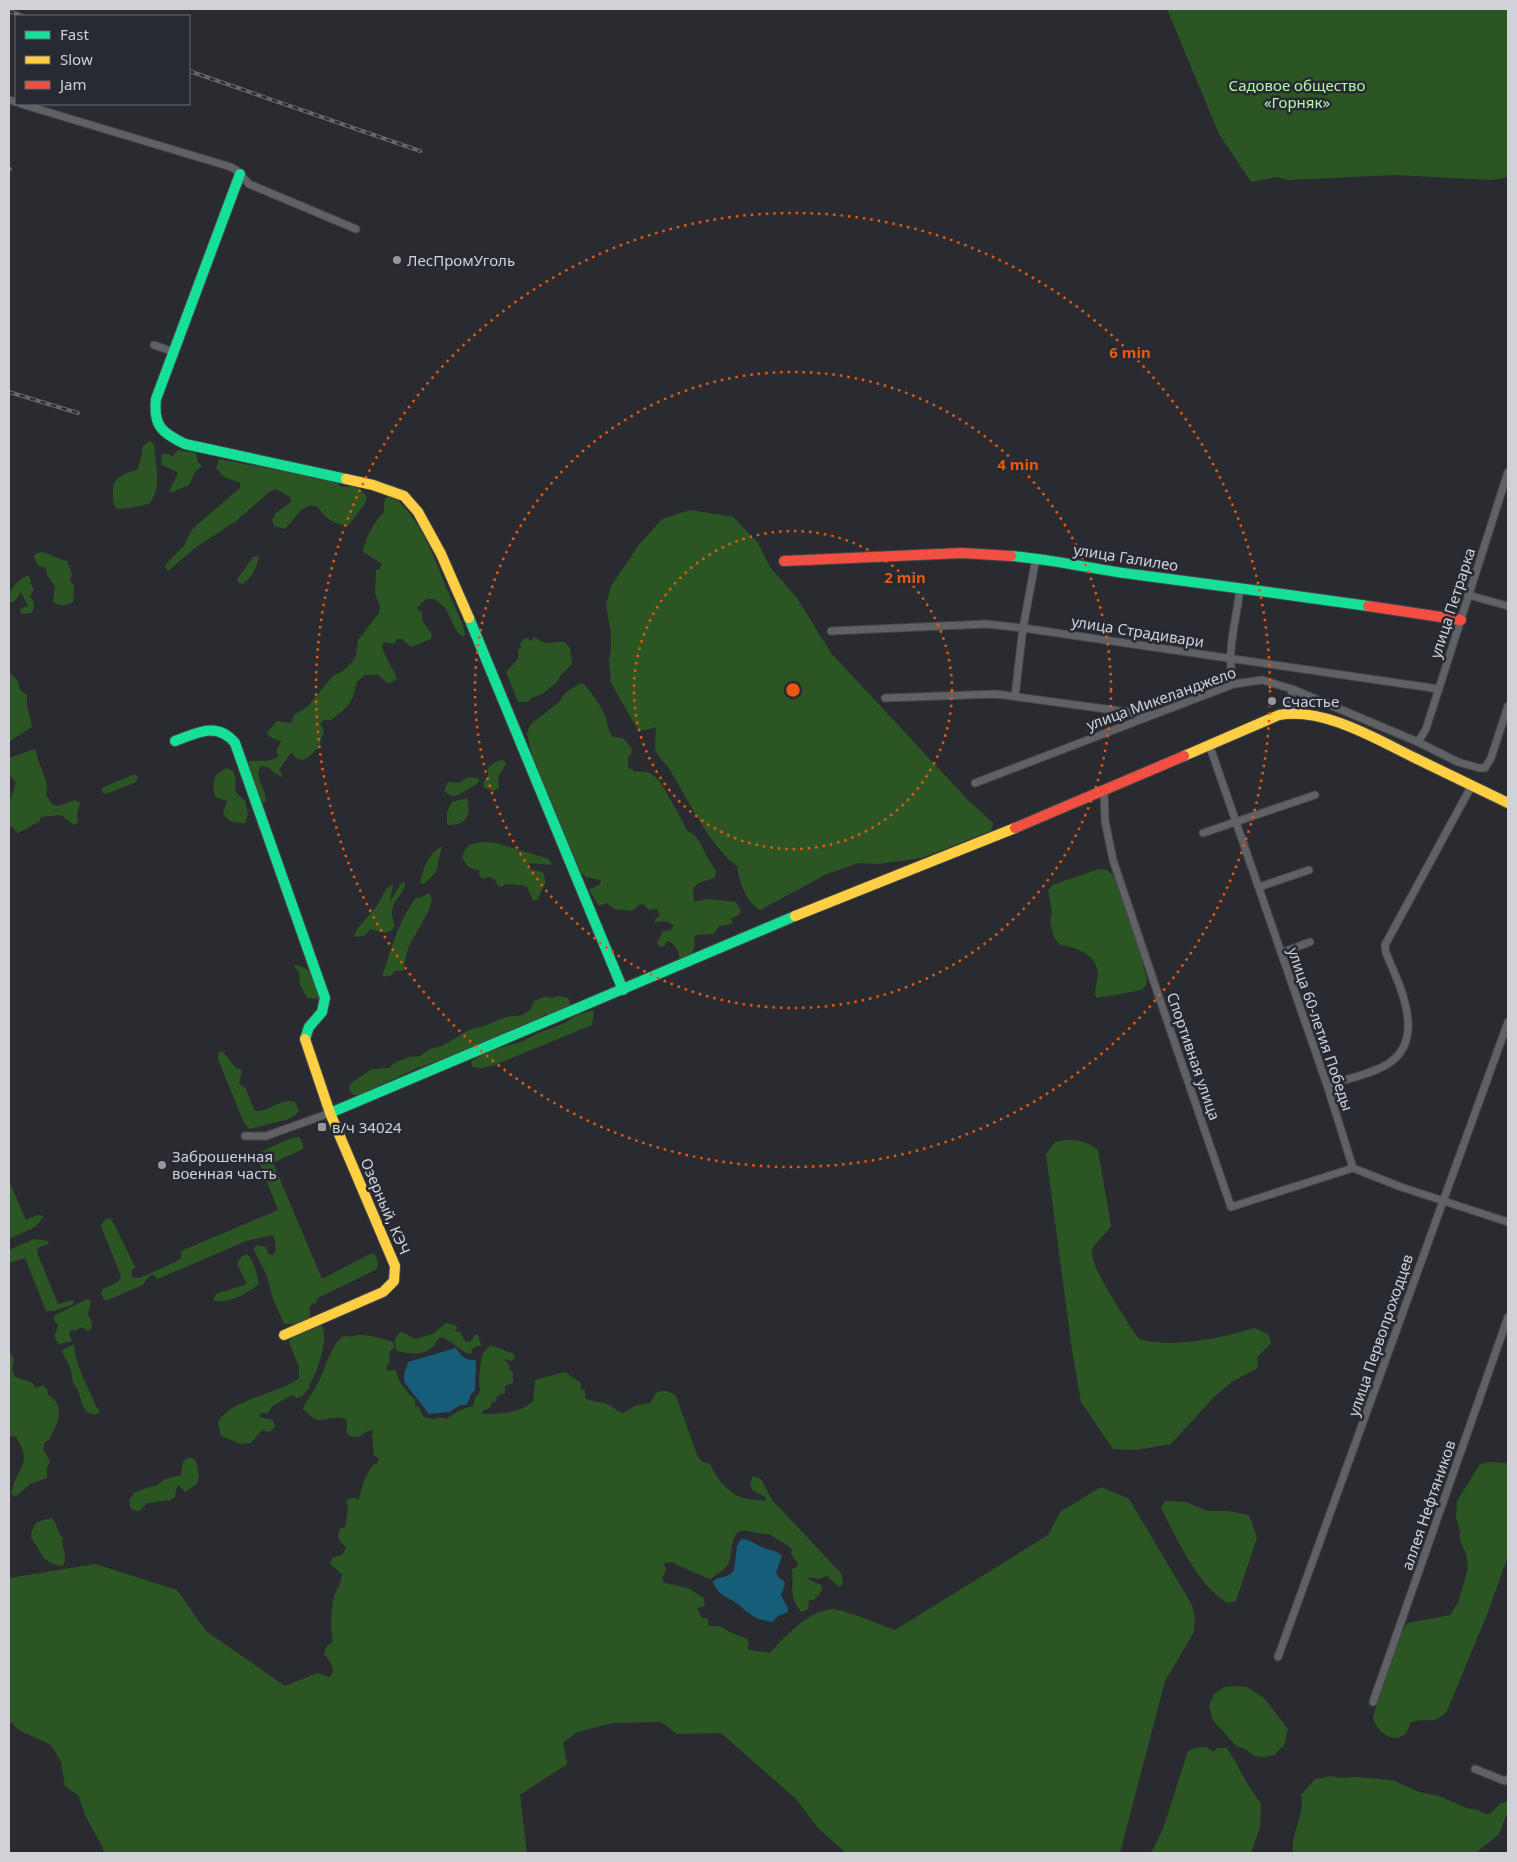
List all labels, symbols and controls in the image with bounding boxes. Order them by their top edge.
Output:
legend [15,15,190,105]
text: Fast [60,24,89,44]
text: Slow [60,49,93,69]
text: Jam [58,74,87,94]
park label: Садовое общество «Горняк» [1229,75,1365,112]
place label: ЛесПромУголь [407,250,515,270]
marker: ЛесПромУголь [391,254,403,266]
text: 6 min [1109,342,1151,362]
text: 4 min [997,454,1039,474]
street label: улица Галилео [1072,539,1180,575]
street label: улица Петрарка [1425,545,1479,661]
text: 2 min [884,567,926,587]
street label: улица Страдивари [1070,611,1206,651]
street label: улица Микеланджело [1083,662,1239,734]
centre of rings [784,681,802,699]
place label: Счастье [1282,691,1339,711]
marker: Счастье [1266,695,1278,707]
street label: улица 60-летия Победы [1284,945,1358,1113]
street label: Спортивная улица [1163,989,1225,1123]
place label: в/ч 34024 [332,1117,402,1137]
marker: в/ч 34024 [316,1121,328,1133]
place label: Заброшенная военная часть [172,1146,277,1183]
street label: Озерный, КЭЧ [357,1155,415,1257]
marker: Заброшенная военная часть [156,1159,168,1171]
street label: улица Первопроходцев [1343,1251,1417,1419]
street label: аллея Нефтяников [1396,1437,1460,1573]

